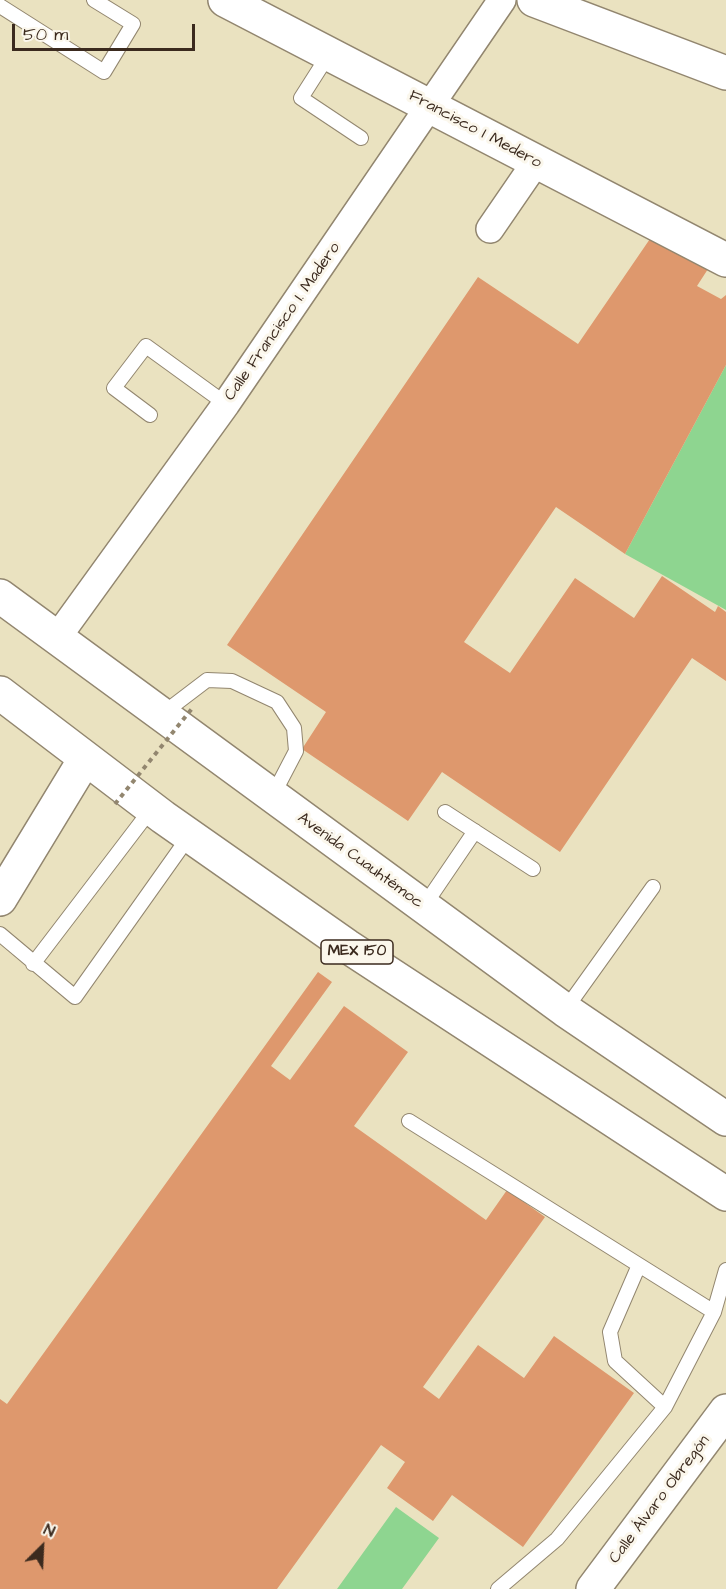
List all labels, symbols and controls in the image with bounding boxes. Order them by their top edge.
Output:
scale bar [15,12,198,50]
text: 50 m [23,22,68,47]
street label: Francisco I Medero [405,87,545,173]
street label: Calle Francisco I. Madero [221,239,345,405]
street label: Avenida Cuauhtémoc [293,809,427,913]
road number: MEX 150 [321,940,393,964]
street label: Calle Álvaro Obregón [606,1432,714,1568]
north arrow [12,1517,72,1577]
text: N [40,1518,58,1543]

